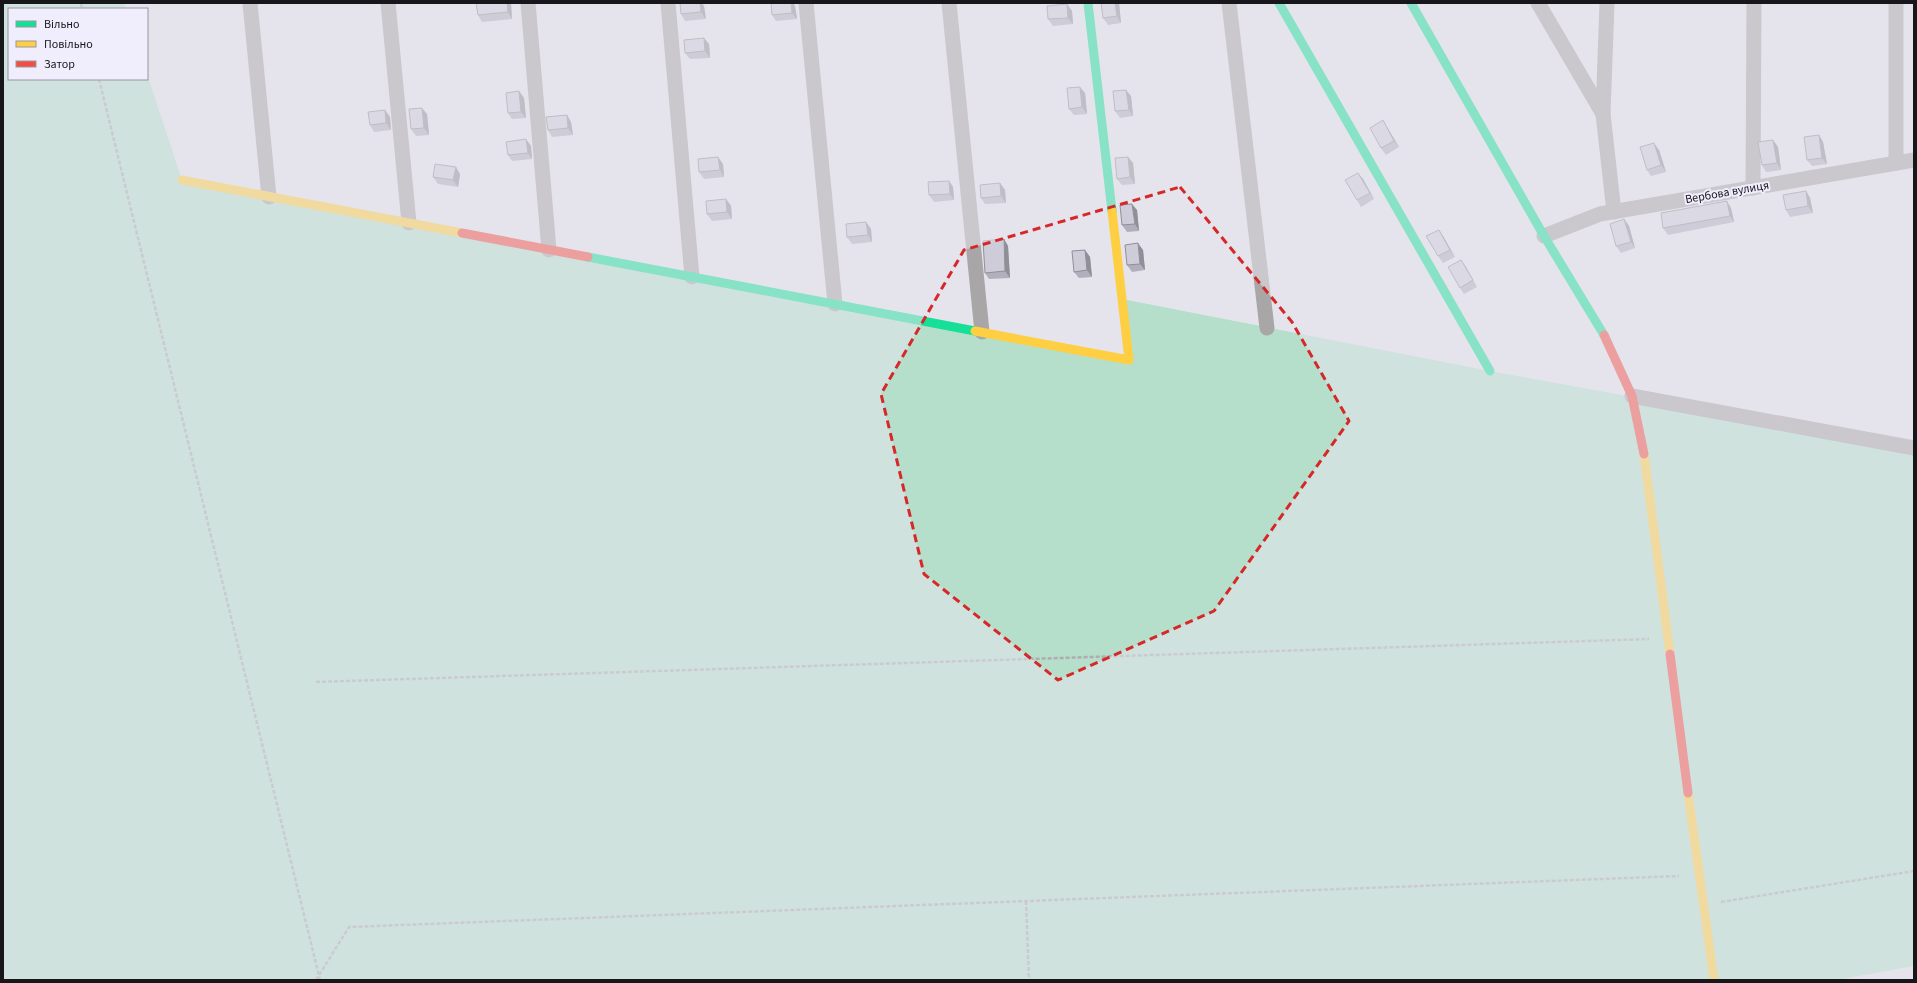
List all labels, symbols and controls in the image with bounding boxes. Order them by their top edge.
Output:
legend [8,8,148,80]
text: Вільно [44,16,80,33]
text: Повільно [44,36,93,53]
text: Затор [44,56,75,73]
street label: Вербова вулиця [1684,177,1770,208]

